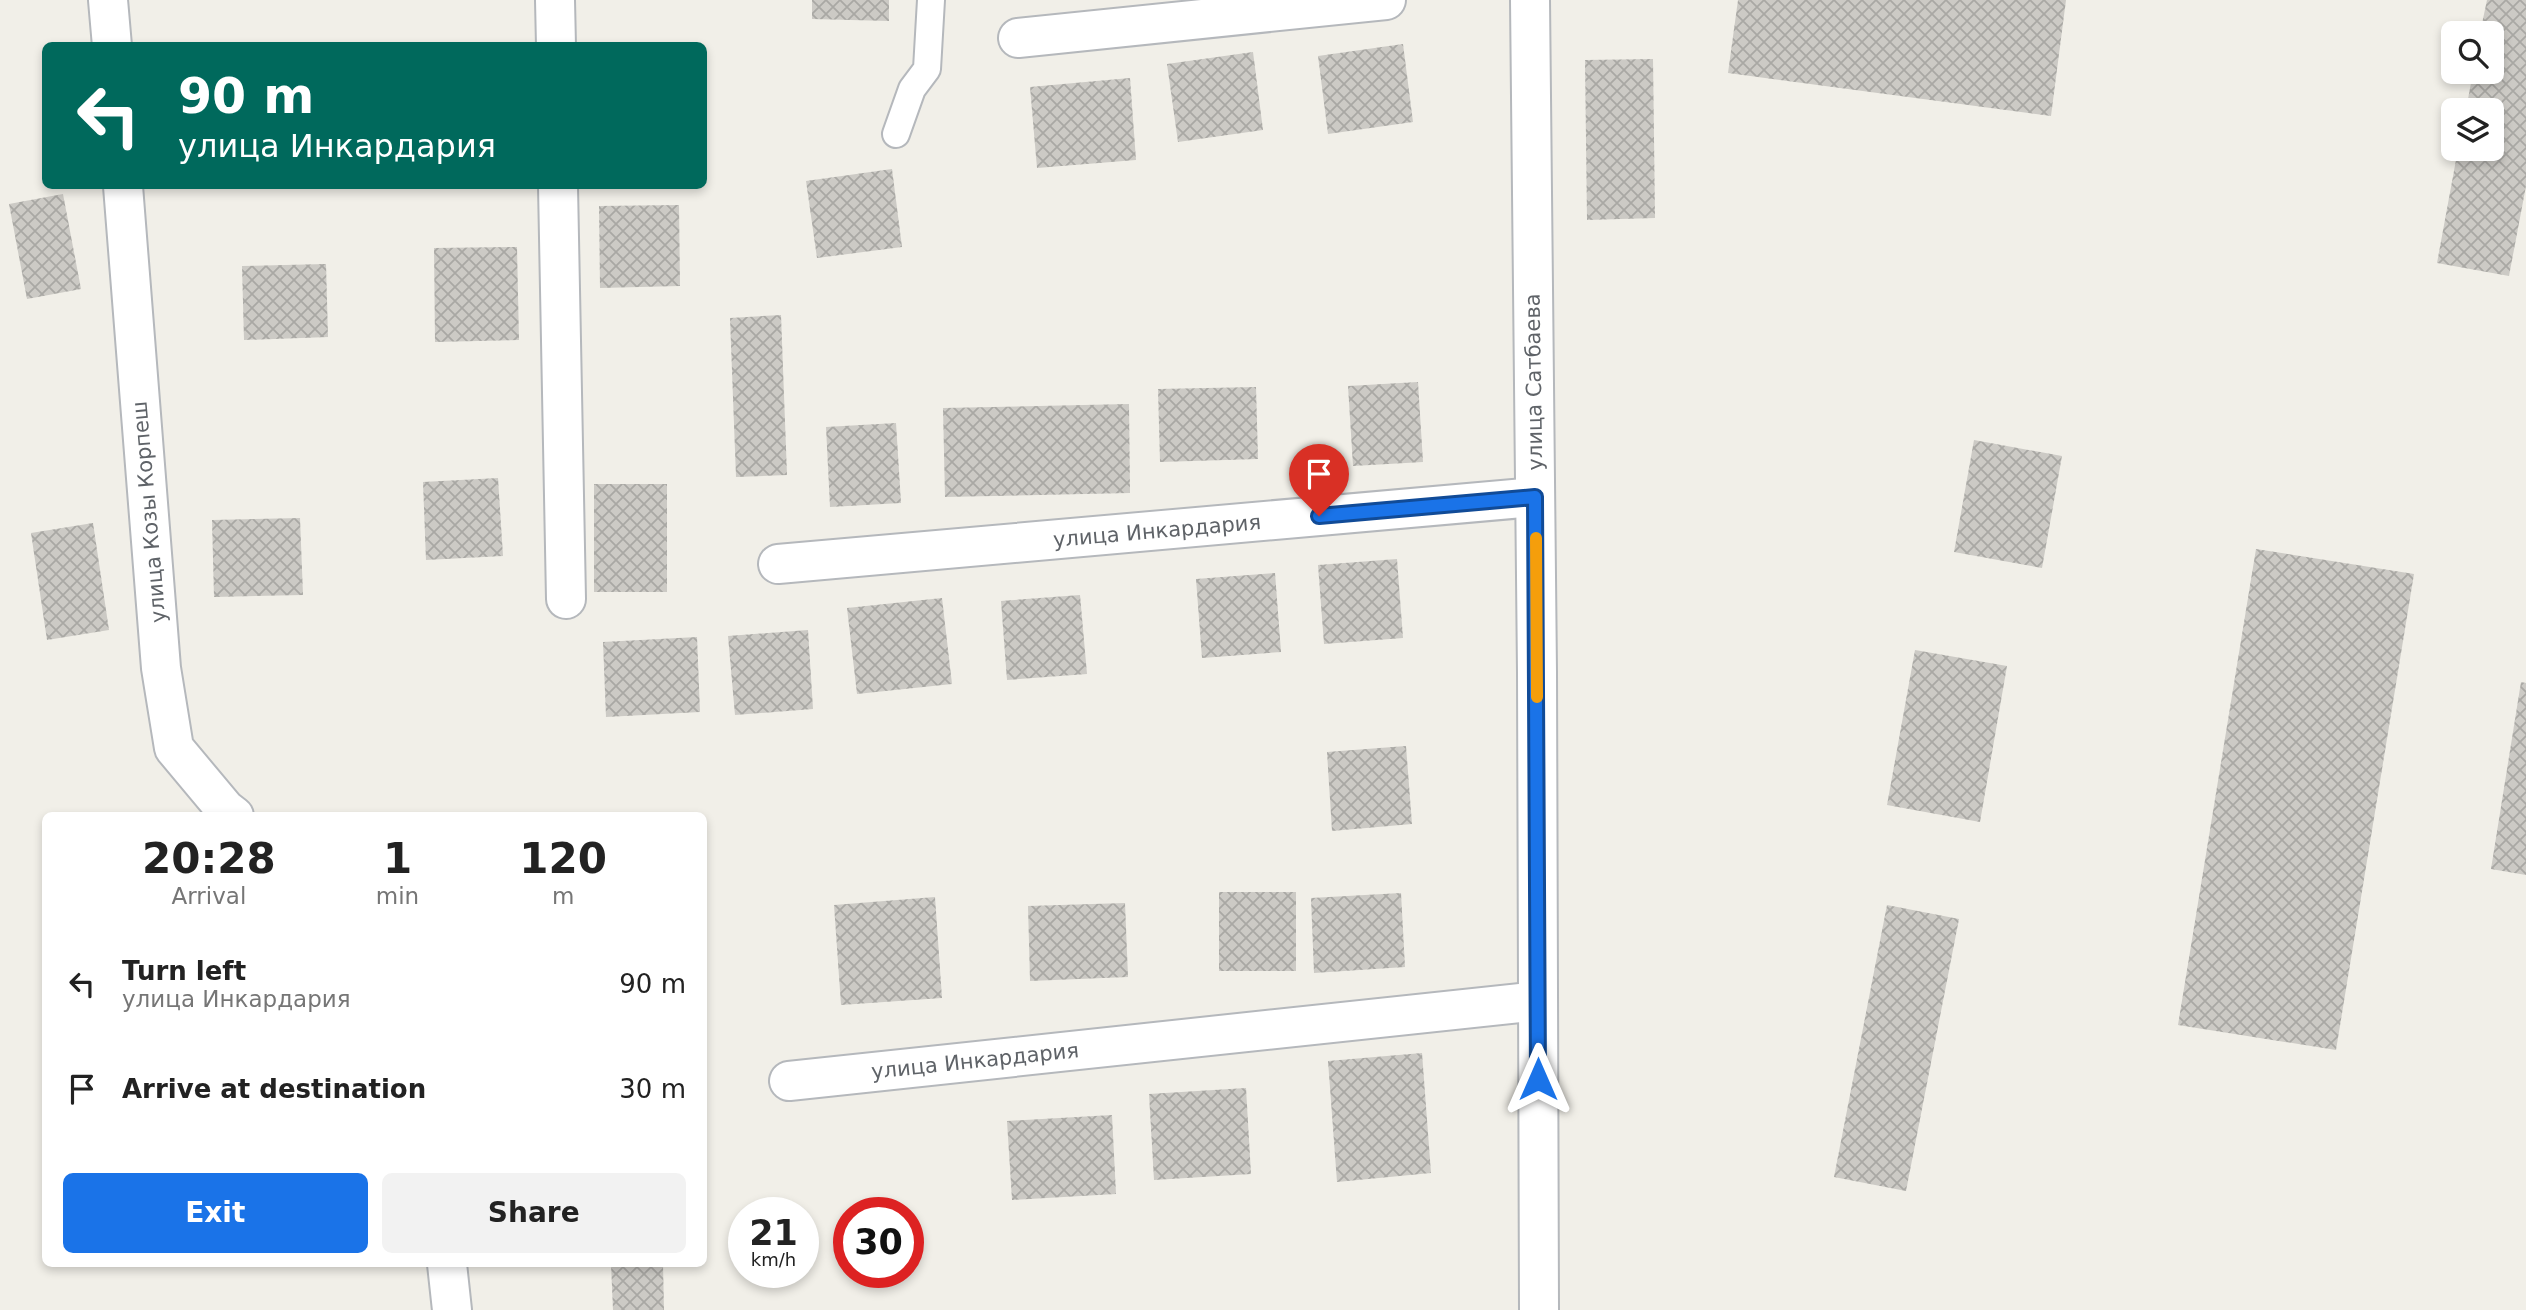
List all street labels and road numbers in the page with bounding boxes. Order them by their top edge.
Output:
street label: улица Сатбаева [1520,293,1548,471]
street label: улица Козы Корпеш [127,400,171,624]
street label: улица Инкардария [1052,510,1262,552]
street label: улица Инкардария [870,1038,1080,1084]

